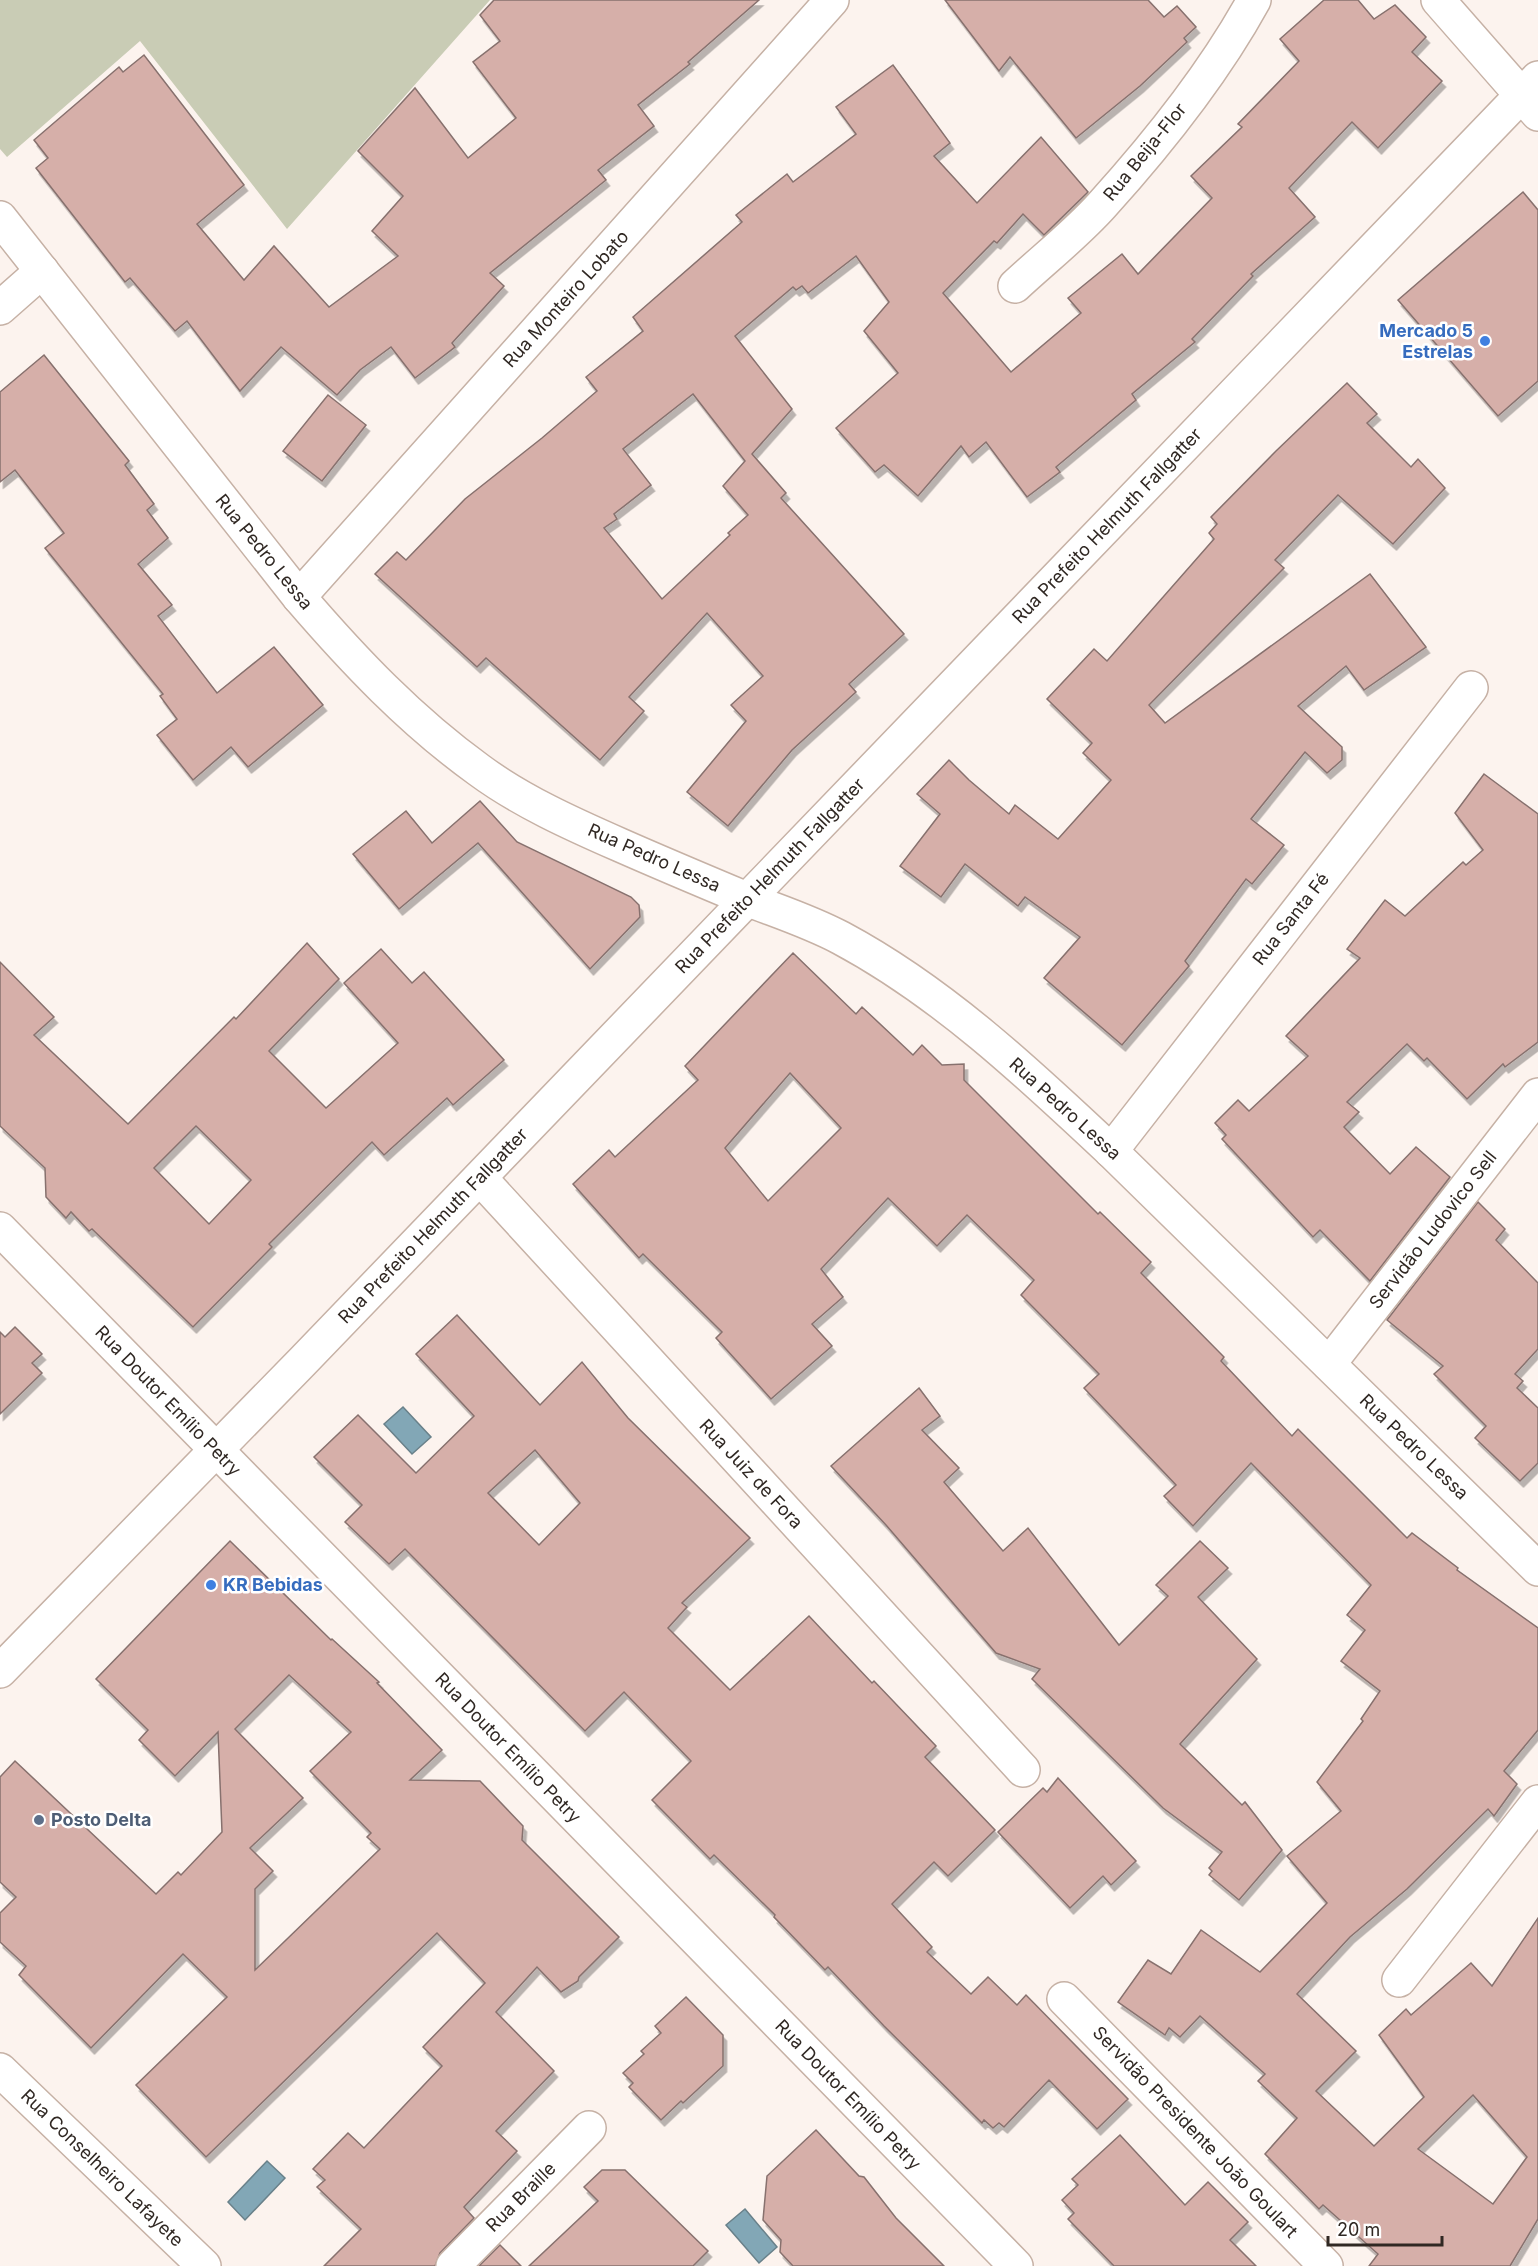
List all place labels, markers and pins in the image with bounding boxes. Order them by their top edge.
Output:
place label: Mercado 5 Estrelas [1379,320,1473,362]
marker: Mercado 5 Estrelas [1478,334,1492,348]
place label: KR Bebidas [223,1574,323,1595]
marker: KR Bebidas [204,1578,218,1592]
place label: Posto Delta [51,1809,151,1830]
marker: Posto Delta [32,1813,46,1827]

